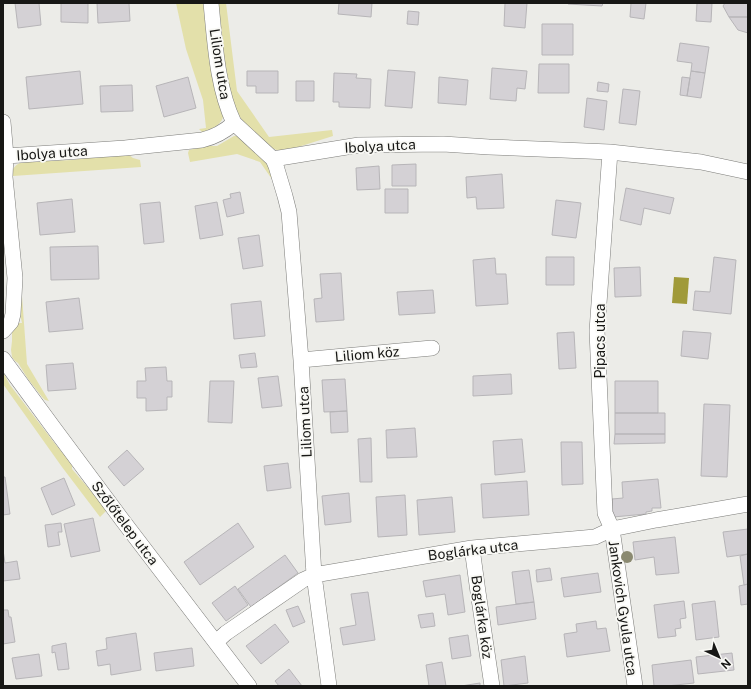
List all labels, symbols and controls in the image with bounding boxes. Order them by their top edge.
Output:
street label: Liliom utca [207,28,233,100]
street label: Ibolya utca [344,136,416,156]
street label: Ibolya utca [16,143,88,163]
street label: Pipacs utca [592,303,608,379]
street label: Liliom köz [334,343,400,365]
street label: Liliom utca [295,386,315,458]
street label: Szőlőtelep utca [88,478,162,568]
street label: Boglárka utca [427,537,519,563]
street label: Jankovich Gyula utca [606,540,640,676]
street label: Boglárka köz [468,574,496,660]
north arrow [699,637,739,677]
text: N [719,657,733,671]

